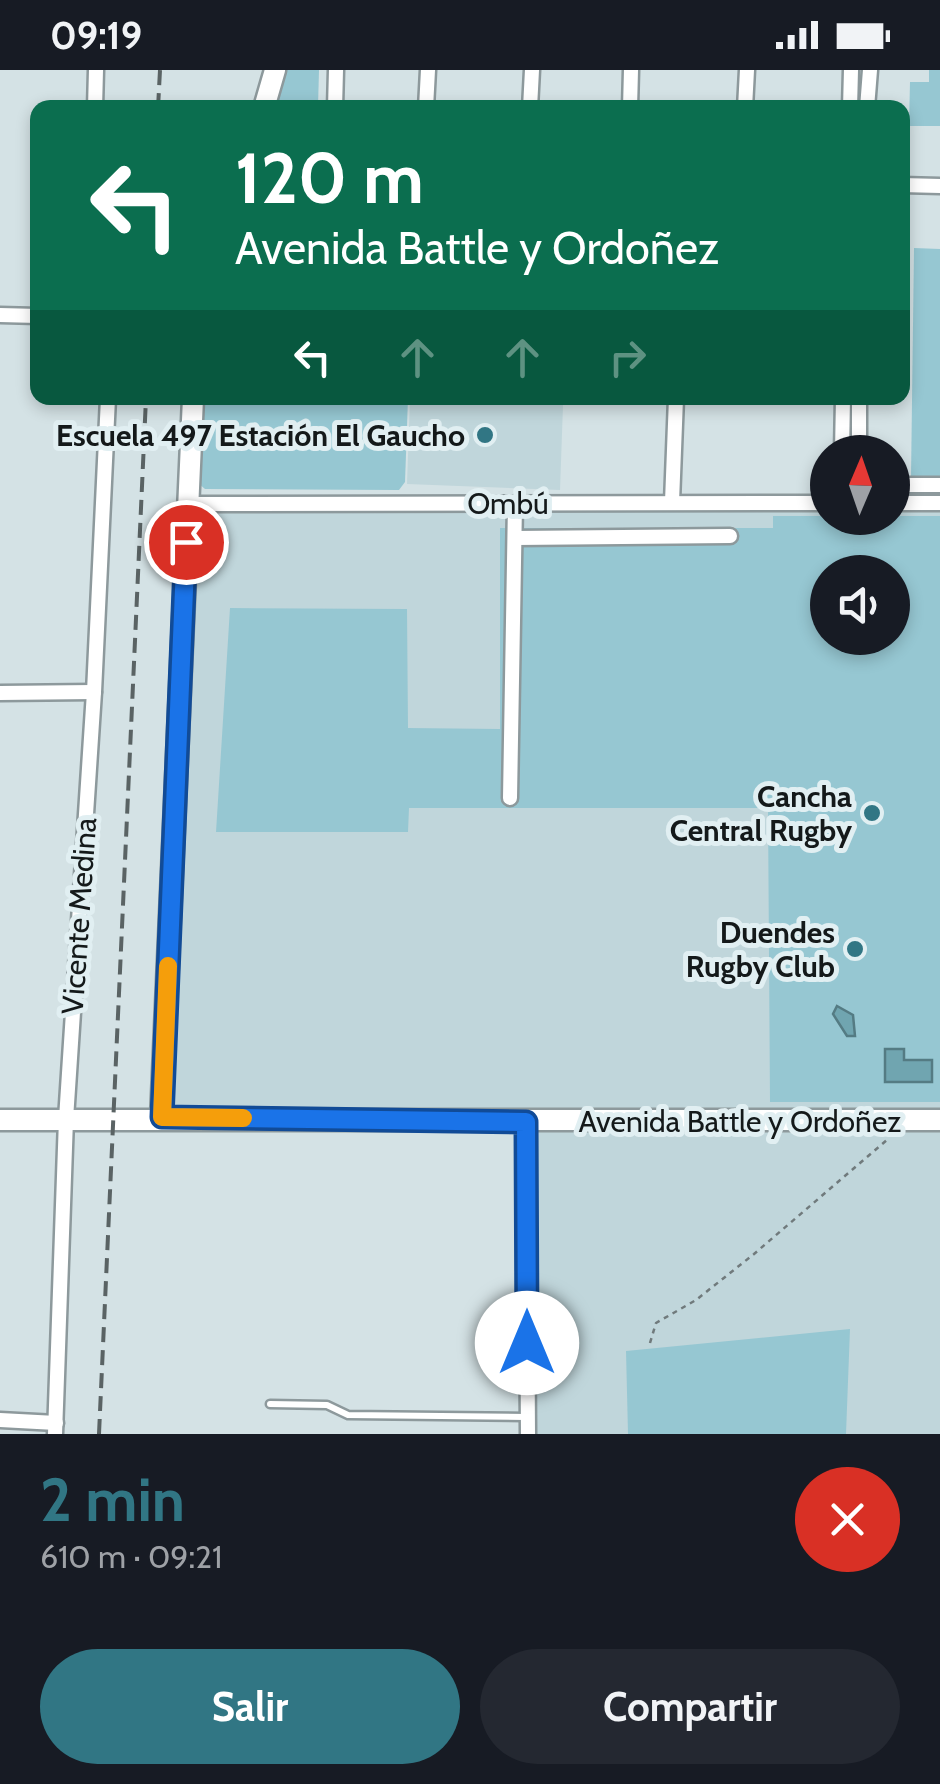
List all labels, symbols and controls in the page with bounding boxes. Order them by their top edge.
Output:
text: 09:19 [50,12,142,59]
text: 120 m [235,135,424,221]
icon: left [70,140,200,270]
text: Avenida Battle y Ordoñez [235,221,719,275]
icon: left [285,330,340,385]
icon: ahead [390,330,445,385]
icon: ahead [495,330,550,385]
icon: right [600,330,655,385]
place label: Escuela 497 Estación El Gaucho [56,417,465,454]
marker: Escuela 497 Estación El Gaucho [474,424,496,446]
north arrow [810,435,910,535]
map controls [810,435,910,655]
street label: Ombú [467,485,549,522]
pin [144,500,229,585]
icon: arrive [159,515,214,570]
button: sound [810,555,910,655]
place label: Cancha Central Rugby [670,778,853,849]
marker: Cancha Central Rugby [861,802,883,824]
street label: Vicente Medina [54,816,104,1016]
place label: Duendes Rugby Club [686,914,835,985]
marker: Duendes Rugby Club [844,938,866,960]
street label: Avenida Battle y Ordoñez [579,1103,901,1140]
position arrow [475,1291,579,1395]
text: 2 min [40,1463,185,1536]
button: close [795,1467,900,1572]
text: 610 m · 09:21 [40,1537,222,1576]
button: Salir [40,1649,460,1764]
button: Compartir [480,1649,900,1764]

